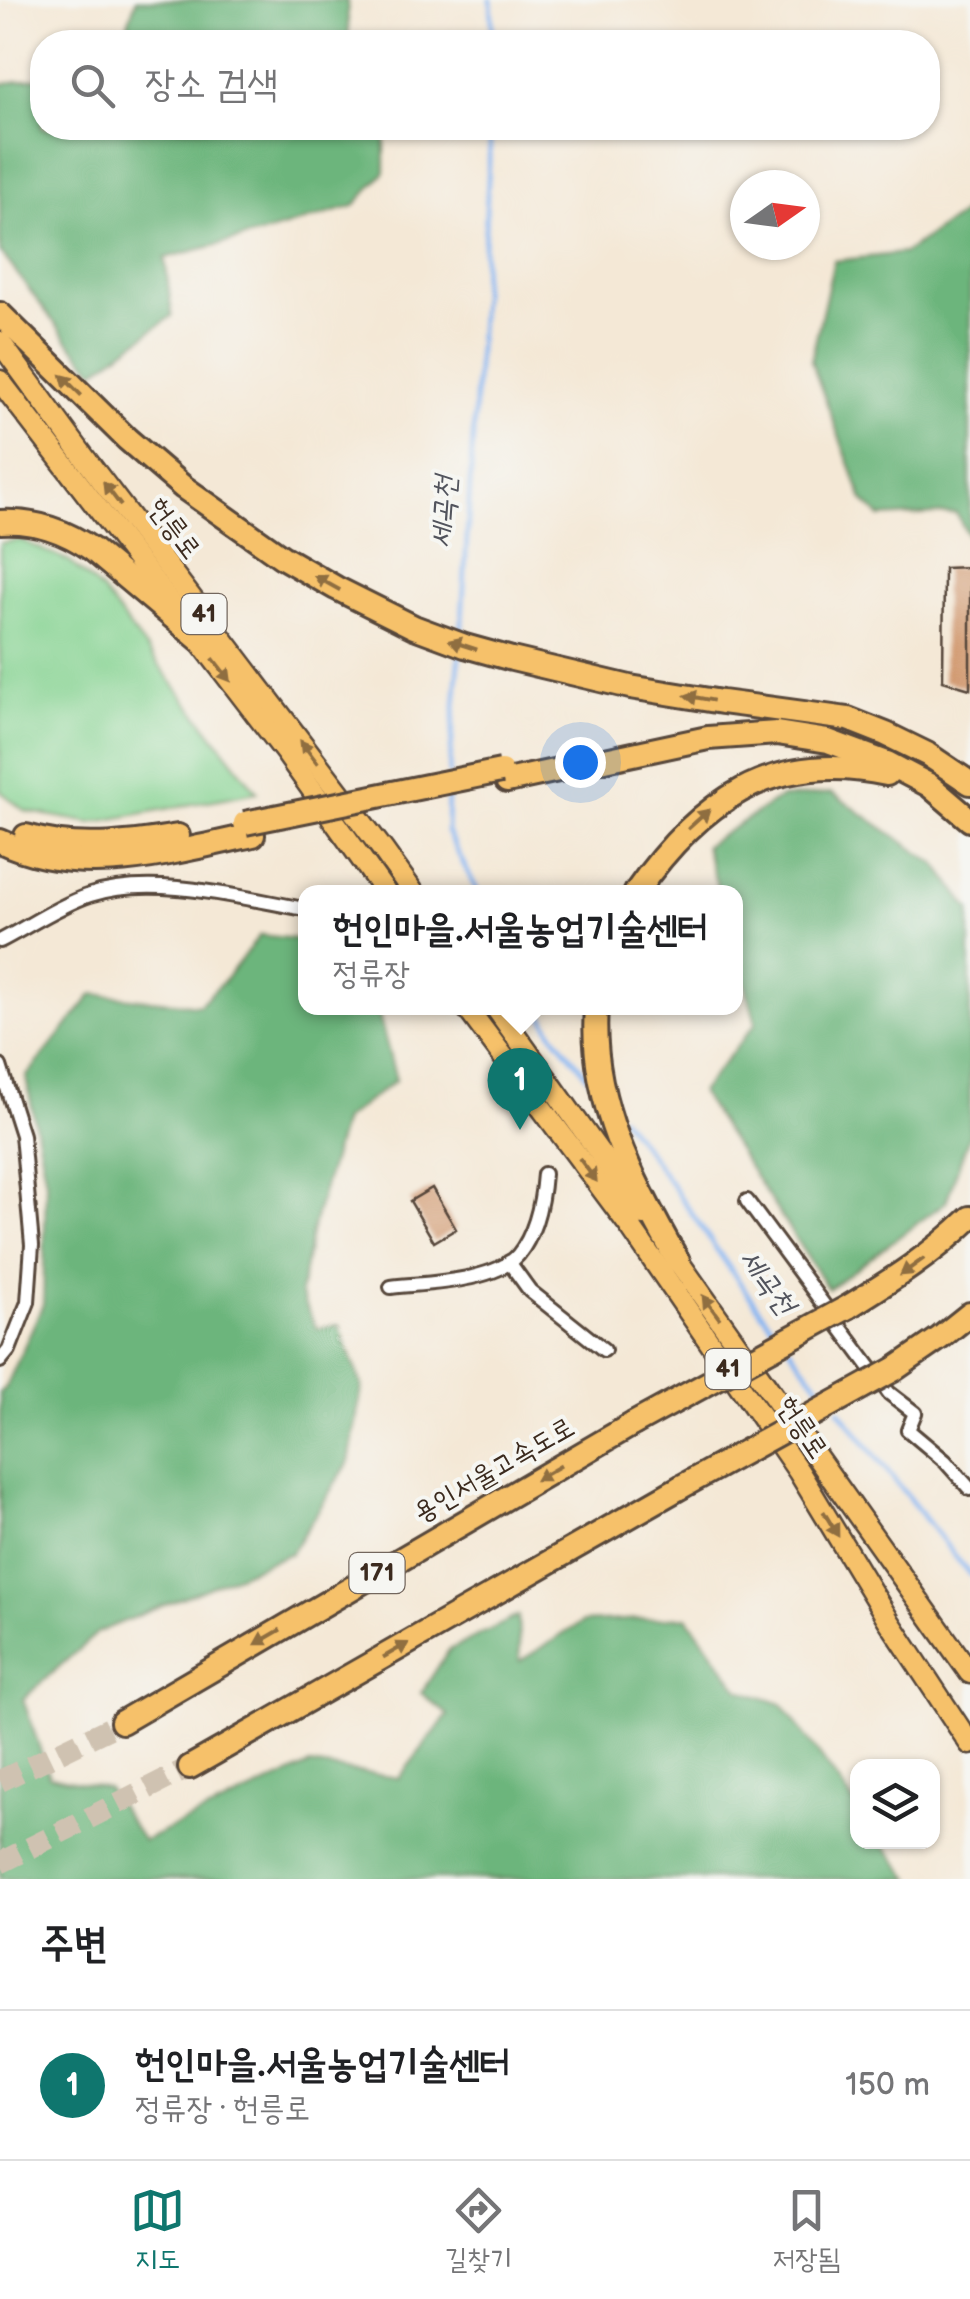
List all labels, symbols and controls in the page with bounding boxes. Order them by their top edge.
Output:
search box [30,30,940,140]
icon: search [65,58,120,113]
text: 장소 검색 [145,62,278,107]
north arrow [730,170,820,260]
one-way arrow [59,373,83,397]
water label: 세곡천 [424,472,465,549]
one-way arrow [101,481,122,507]
street label: 헌릉로 [140,492,208,566]
one-way arrow [313,574,341,592]
road number: 41 [182,594,226,634]
one-way arrow [447,636,477,651]
one-way arrow [211,657,232,683]
one-way arrow [682,690,714,705]
your location [555,737,606,788]
one-way arrow [299,739,319,765]
one-way arrow [687,808,711,831]
popup [298,885,743,1015]
text: 헌인마을.서울농업기술센터 [333,907,708,952]
text: 정류장 [333,955,410,994]
pin: 1 [488,1048,552,1130]
one-way arrow [577,1157,597,1183]
water label: 세곡천 [731,1242,805,1324]
one-way arrow [899,1256,925,1276]
one-way arrow [702,1294,721,1321]
road number: 41 [706,1349,750,1389]
street label: 헌릉로 [769,1391,835,1465]
street label: 용인서울고속도로 [408,1411,580,1529]
one-way arrow [534,1464,562,1481]
one-way arrow [822,1510,839,1538]
road number: 171 [350,1553,404,1593]
one-way arrow [253,1628,282,1645]
one-way arrow [382,1641,410,1659]
map controls [850,1759,940,1849]
button: layers [850,1759,940,1849]
text: 주변 [40,1919,108,1970]
text: 헌인마을.서울농업기술센터 [135,2042,510,2087]
text: 1 [66,2066,79,2105]
text: 150 m [845,2066,930,2105]
text: 정류장 · 헌릉로 [135,2090,310,2129]
tab: 지도 [130,2183,185,2278]
tab: 길찾기 [445,2183,513,2278]
tab: 저장됨 [772,2183,840,2278]

